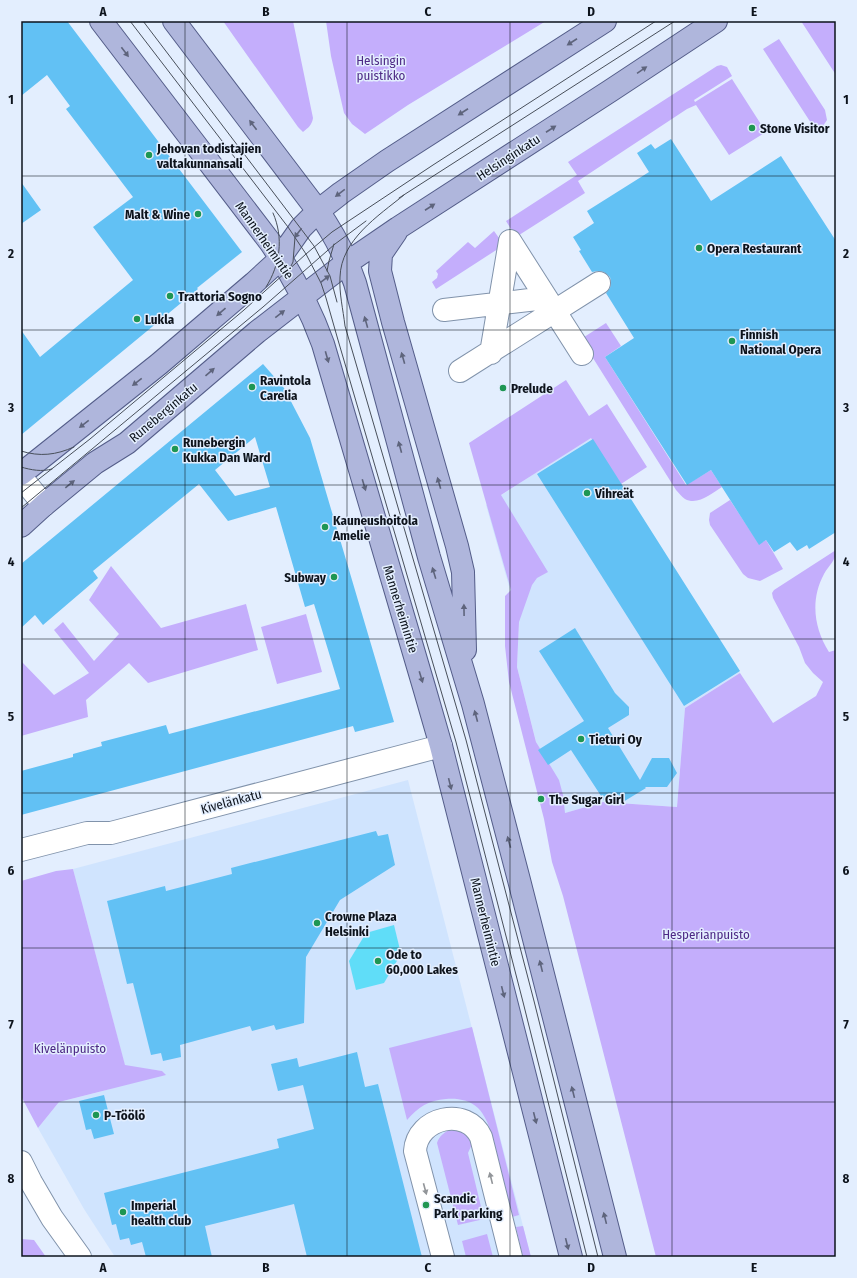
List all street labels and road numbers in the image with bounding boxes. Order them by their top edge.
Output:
street label: Helsinginkatu [474,131,543,184]
street label: Mannerheimintie [232,199,297,282]
street label: Runeberginkatu [126,380,200,445]
street label: Mannerheimintie [380,563,421,655]
street label: Kivelänkatu [199,786,263,817]
street label: Mannerheimintie [467,876,504,968]

